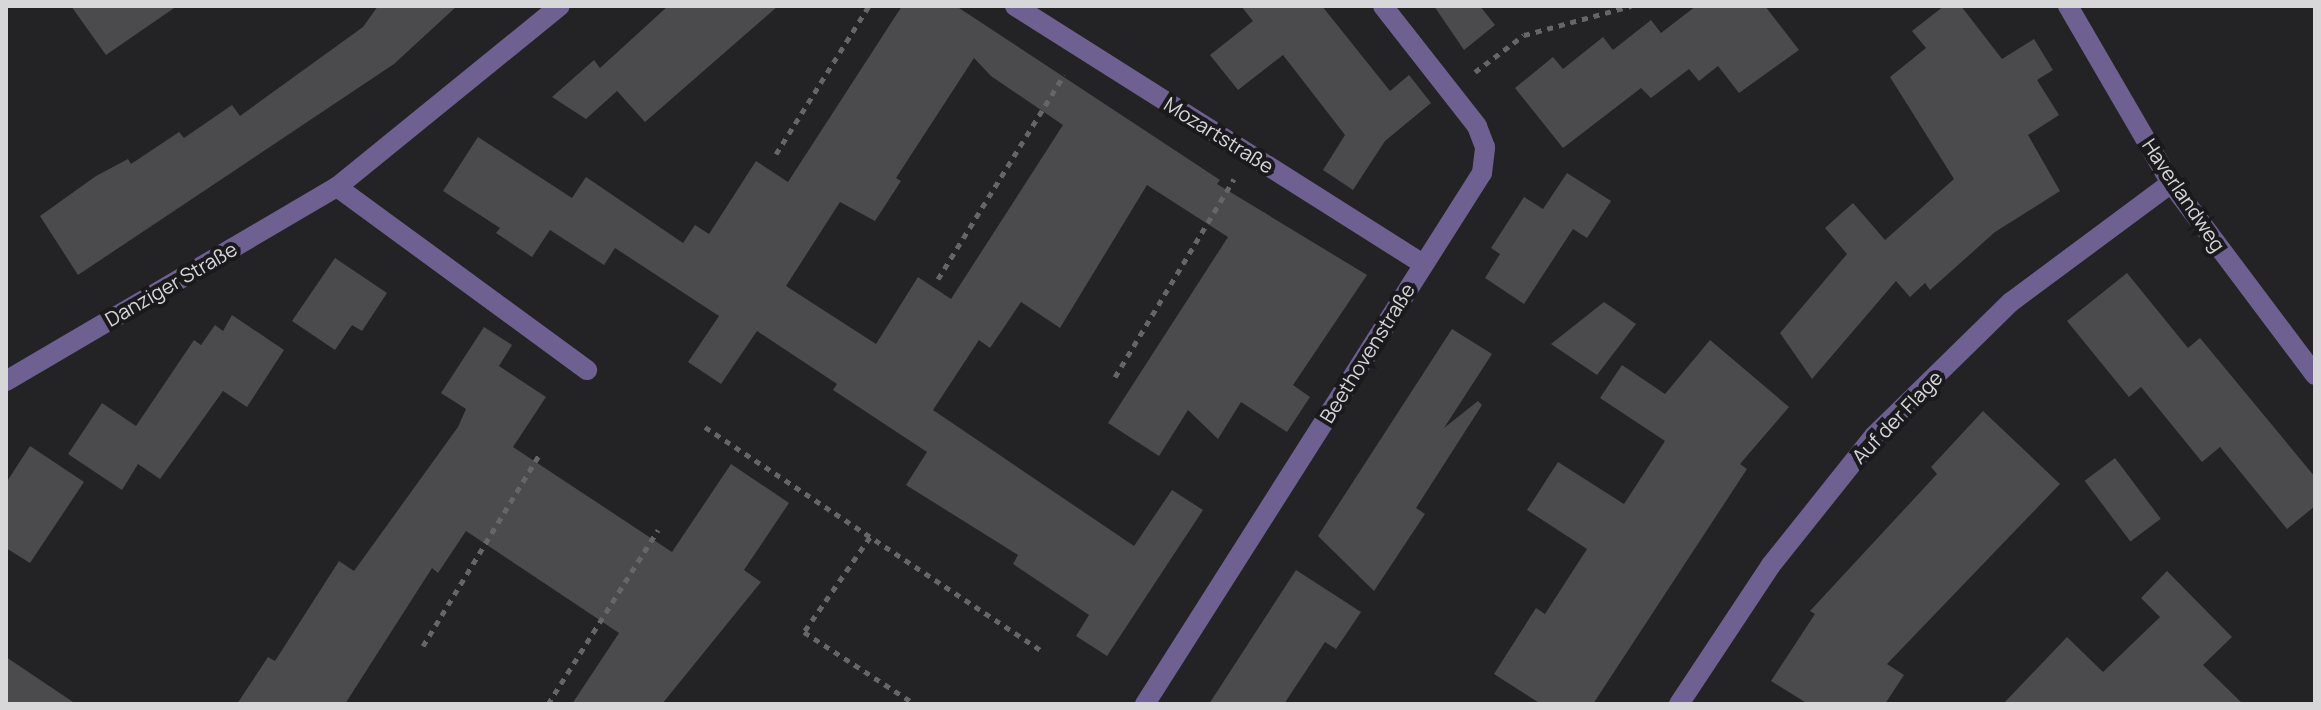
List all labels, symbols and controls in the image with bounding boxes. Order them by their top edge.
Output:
street label: Mozartstraße [1160,92,1278,178]
street label: Haverlandweg [2137,134,2231,256]
street label: Danziger Straße [101,237,241,331]
street label: Beethovenstraße [1314,279,1420,427]
street label: Auf der Flage [1847,366,1947,468]

